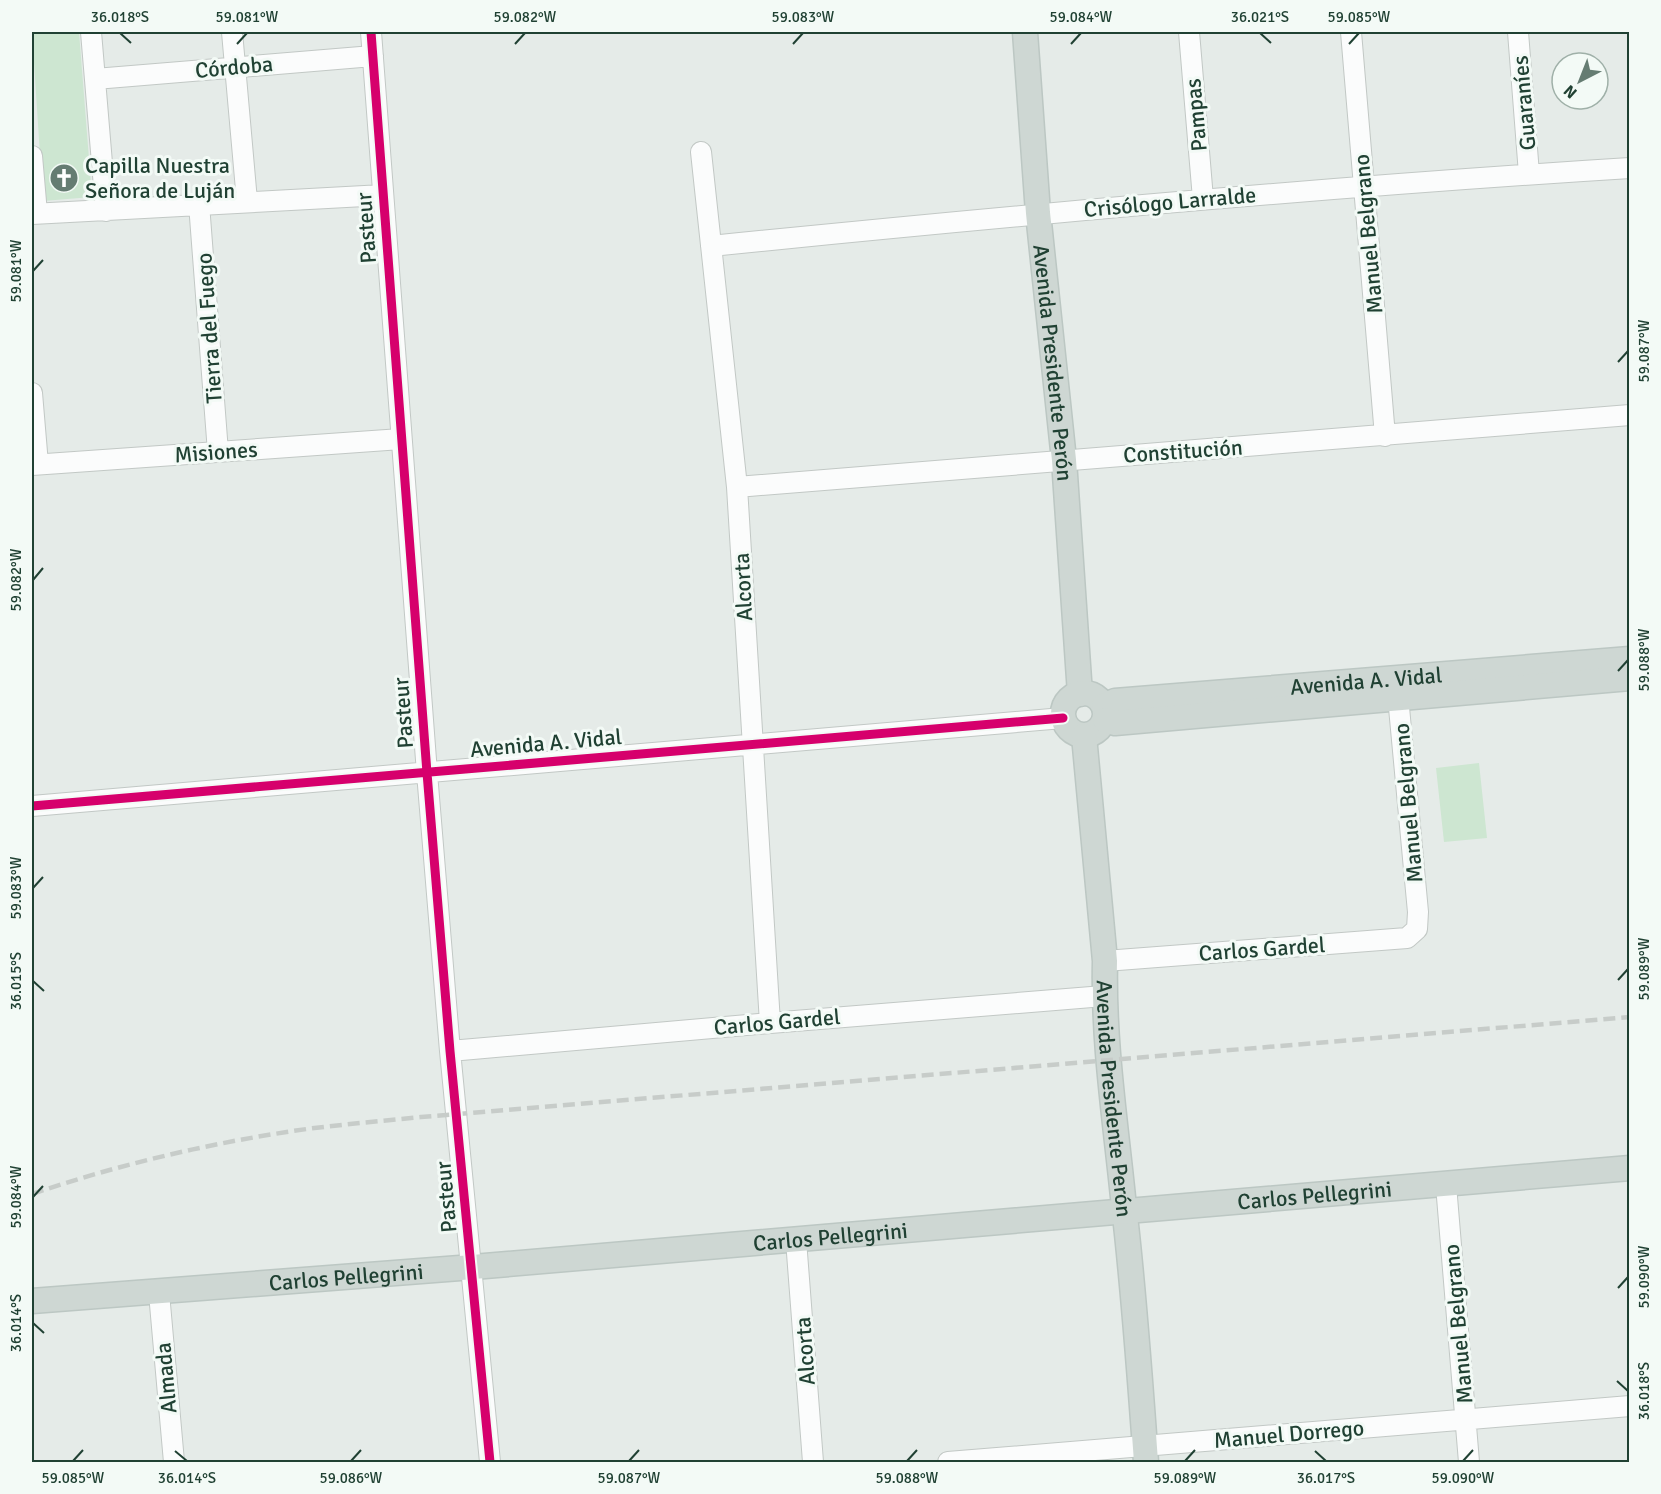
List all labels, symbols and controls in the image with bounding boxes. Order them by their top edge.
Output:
text: 36.018°S [91,8,149,26]
text: 59.081°W [216,8,279,26]
text: 59.082°W [494,8,557,26]
text: 59.083°W [772,8,835,26]
text: 59.084°W [1050,8,1113,26]
text: 36.021°S [1231,8,1289,26]
text: 59.085°W [1328,8,1391,26]
street label: Córdoba [194,50,274,84]
north arrow [1550,51,1610,111]
street label: Guaraníes [1506,54,1542,152]
street label: Pampas [1179,77,1213,153]
text: N [1560,80,1581,103]
place label: Capilla Nuestra Señora de Luján [85,152,235,204]
street label: Manuel Belgrano [1348,153,1388,315]
church icon: Capilla Nuestra Señora de Luján [48,162,80,194]
street label: Crisólogo Larralde [1083,181,1257,223]
street label: Pasteur [350,191,382,265]
text: 59.081°W [7,239,25,302]
street label: Avenida Presidente Perón [1028,243,1079,482]
street label: Tierra del Fuego [190,252,228,404]
text: 59.087°W [1635,319,1653,382]
street label: Constitución [1122,433,1244,469]
street label: Misiones [173,436,259,468]
text: 59.082°W [7,548,25,611]
street label: Alcorta [728,552,758,622]
text: 59.088°W [1635,628,1653,691]
street label: Avenida A. Vidal [1289,661,1443,700]
street label: Pasteur [387,676,419,750]
street label: Manuel Belgrano [1388,722,1428,884]
street label: Avenida A. Vidal [469,723,623,763]
text: 59.083°W [7,856,25,919]
street label: Carlos Gardel [1198,931,1326,967]
text: 59.089°W [1635,937,1653,1000]
text: 36.015°S [7,952,25,1010]
street label: Avenida Presidente Perón [1091,980,1139,1219]
street label: Carlos Gardel [713,1003,841,1041]
street label: Pasteur [429,1160,463,1234]
text: 59.084°W [7,1165,25,1228]
street label: Carlos Pellegrini [1236,1175,1393,1215]
street label: Carlos Pellegrini [752,1216,909,1256]
street label: Manuel Belgrano [1438,1243,1478,1405]
text: 59.090°W [1635,1245,1653,1308]
street label: Carlos Pellegrini [268,1257,424,1296]
text: 36.014°S [7,1294,25,1352]
street label: Alcorta [789,1316,821,1386]
street label: Almada [149,1341,183,1415]
text: 36.018°S [1635,1362,1653,1420]
street label: Manuel Dorrego [1213,1414,1365,1454]
text: 59.085°W [42,1469,105,1487]
text: 36.014°S [158,1469,216,1487]
text: 59.086°W [320,1469,383,1487]
text: 59.087°W [598,1469,661,1487]
text: 59.088°W [876,1469,939,1487]
text: 59.089°W [1154,1469,1217,1487]
text: 36.017°S [1297,1469,1355,1487]
text: 59.090°W [1432,1469,1495,1487]

